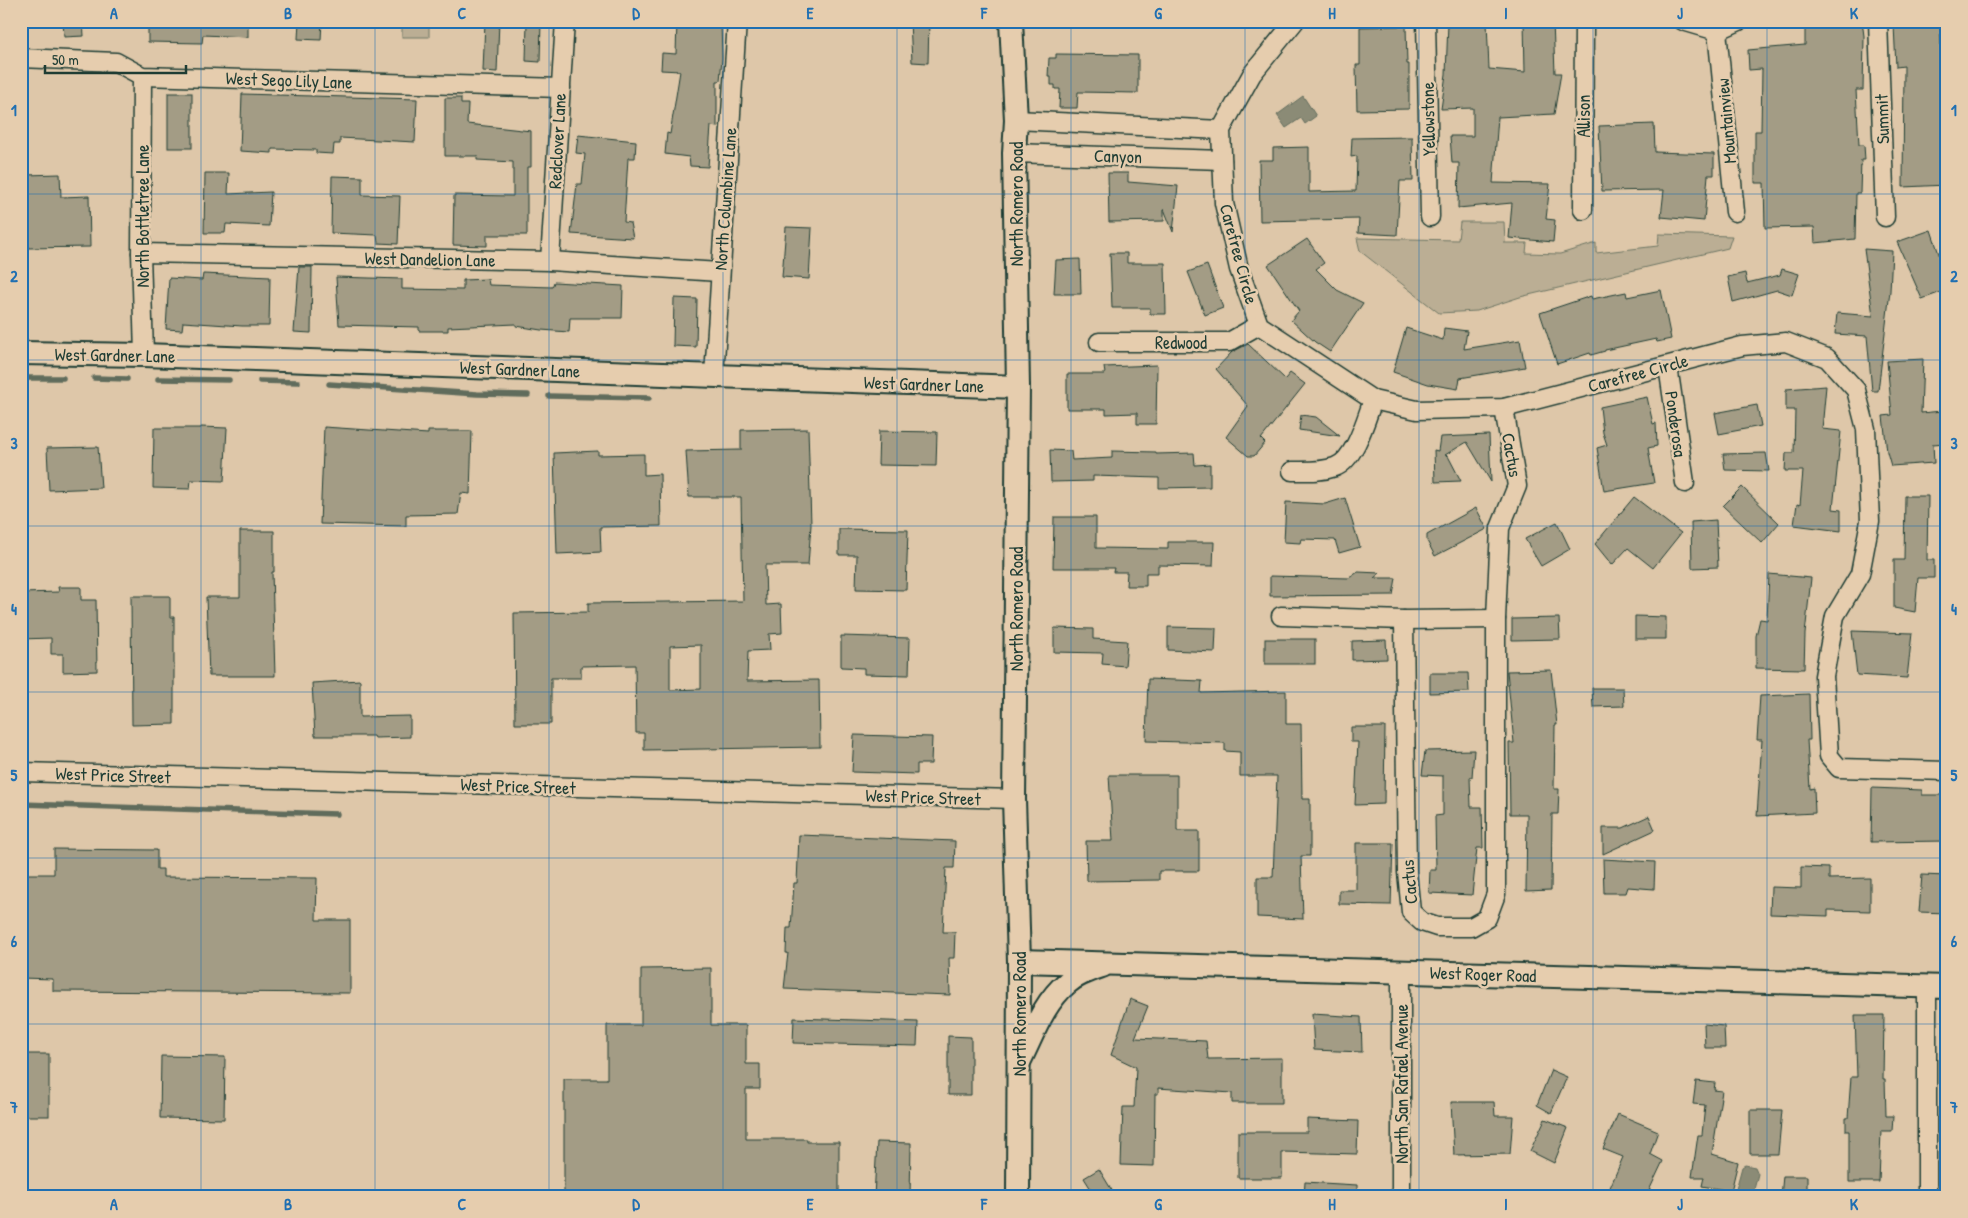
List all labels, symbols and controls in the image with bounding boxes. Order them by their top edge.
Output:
text: A [110,2,118,24]
text: B [284,2,292,24]
text: C [458,2,467,24]
text: D [632,2,640,24]
text: E [806,2,814,24]
text: F [980,2,988,24]
text: G [1154,2,1162,24]
text: H [1328,2,1336,24]
text: I [1504,2,1508,24]
text: J [1677,2,1683,24]
text: K [1850,2,1859,24]
scale bar [45,42,186,74]
text: 50 m [52,49,79,70]
street label: West Sego Lily Lane [225,65,353,95]
street label: Mountainview [1710,77,1742,165]
street label: Yellowstone [1415,82,1441,156]
street label: Redclover Lane [542,92,572,190]
street label: Summit [1869,93,1895,145]
street label: Allison [1571,95,1596,137]
text: 1 [11,99,17,121]
text: 1 [1951,99,1957,121]
street label: North Columbine Lane [708,127,742,271]
street label: North Romero Road [1004,142,1029,266]
street label: Canyon [1094,143,1142,169]
street label: North Bottletree Lane [130,144,155,288]
street label: Carefree Circle [1214,201,1264,307]
street label: West Dandelion Lane [364,245,496,273]
text: 2 [10,265,18,287]
text: 2 [1950,265,1958,287]
street label: Redwood [1155,330,1207,355]
street label: West Gardner Lane [54,341,176,369]
street label: Carefree Circle [1585,348,1691,398]
street label: West Gardner Lane [459,354,581,384]
street label: West Gardner Lane [863,369,985,399]
street label: Ponderosa [1659,389,1693,459]
street label: Cactus [1496,431,1528,479]
text: 3 [10,432,18,454]
text: 3 [1950,432,1958,454]
street label: North Romero Road [1004,547,1029,671]
text: 4 [11,598,17,620]
text: 4 [1951,598,1957,620]
street label: West Price Street [55,760,172,790]
text: 5 [11,764,18,786]
text: 5 [1951,764,1958,786]
street label: West Price Street [460,771,577,801]
street label: West Price Street [865,782,982,812]
street label: Cactus [1395,859,1423,905]
text: 6 [11,930,18,952]
text: 6 [1951,930,1958,952]
street label: North Romero Road [1007,952,1032,1076]
street label: West Roger Road [1429,960,1537,988]
street label: North San Rafael Avenue [1389,1004,1414,1164]
text: 7 [9,1096,18,1118]
text: 7 [1949,1096,1958,1118]
text: A [110,1193,118,1215]
text: B [284,1193,292,1215]
text: C [458,1193,467,1215]
text: D [632,1193,640,1215]
text: E [806,1193,814,1215]
text: F [980,1193,988,1215]
text: G [1154,1193,1162,1215]
text: H [1328,1193,1336,1215]
text: I [1504,1193,1508,1215]
text: J [1677,1193,1683,1215]
text: K [1850,1193,1859,1215]

